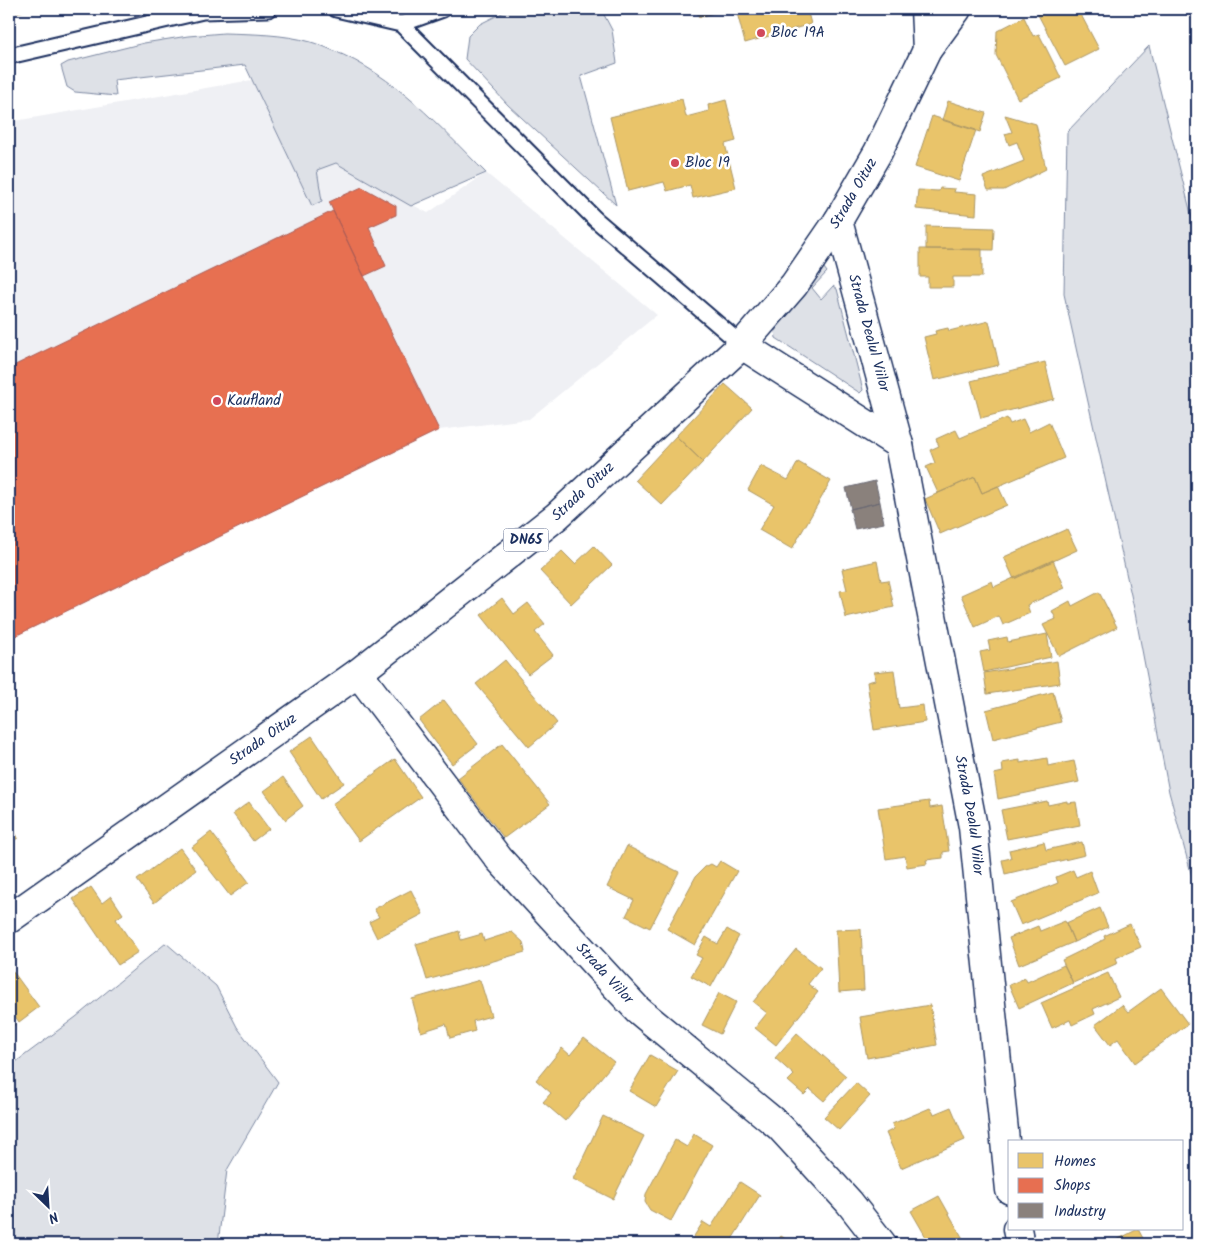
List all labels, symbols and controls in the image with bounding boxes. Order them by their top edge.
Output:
place label: Bloc 19A [771,21,825,45]
marker: Bloc 19A [755,27,767,39]
place label: Bloc 19 [685,151,730,175]
street label: Strada Oituz [824,153,884,234]
marker: Bloc 19 [669,157,681,169]
street label: Strada Dealul Viilor [841,271,896,395]
place label: Kaufland [227,389,281,413]
marker: Kaufland [211,395,223,407]
street label: Strada Oituz [546,456,620,527]
road number: DN65 [504,528,548,552]
street label: Strada Oituz [224,707,303,772]
street label: Strada Dealul Viilor [947,753,990,877]
street label: Strada Viilor [569,937,640,1011]
legend [1008,1140,1184,1230]
text: Homes [1054,1150,1097,1174]
text: Shops [1054,1174,1091,1198]
north arrow [22,1180,72,1230]
text: Industry [1054,1200,1107,1224]
text: N [44,1205,62,1229]

